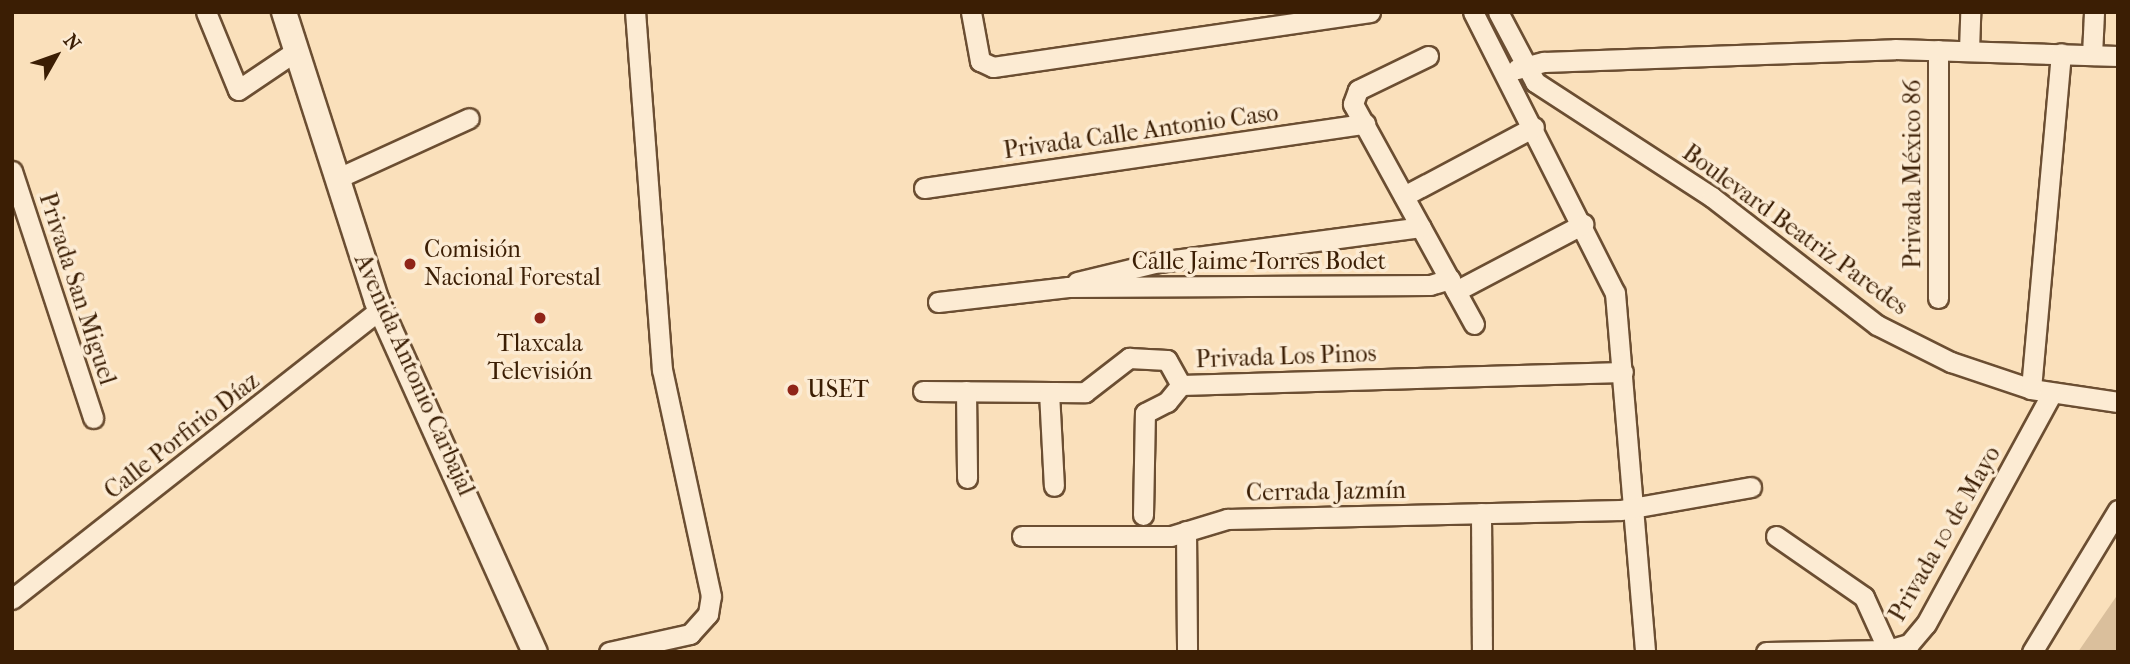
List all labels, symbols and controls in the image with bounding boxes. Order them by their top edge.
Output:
north arrow [21,21,91,91]
text: N [59,30,85,55]
street label: Privada México 86 [1899,79,1927,269]
street label: Privada Calle Antonio Caso [1002,98,1280,166]
street label: Boulevard Beatriz Paredes [1677,139,1913,321]
street label: Privada San Miguel [32,189,122,389]
place label: Comisión Nacional Forestal [424,236,601,292]
street label: Calle Jaime Torres Bodet [1132,248,1386,276]
street label: Avenida Antonio Carbajal [348,250,480,500]
marker: Comisión Nacional Forestal [402,256,418,272]
marker: Tlaxcala Televisión [532,310,548,326]
place label: Tlaxcala Televisión [488,330,592,386]
street label: Privada Los Pinos [1195,339,1377,375]
street label: Calle Porfirio Díaz [99,367,265,505]
place label: USET [807,376,869,404]
marker: USET [785,382,801,398]
street label: Privada 10 de Mayo [1883,441,2007,627]
street label: Cerrada Jazmín [1246,476,1406,508]

